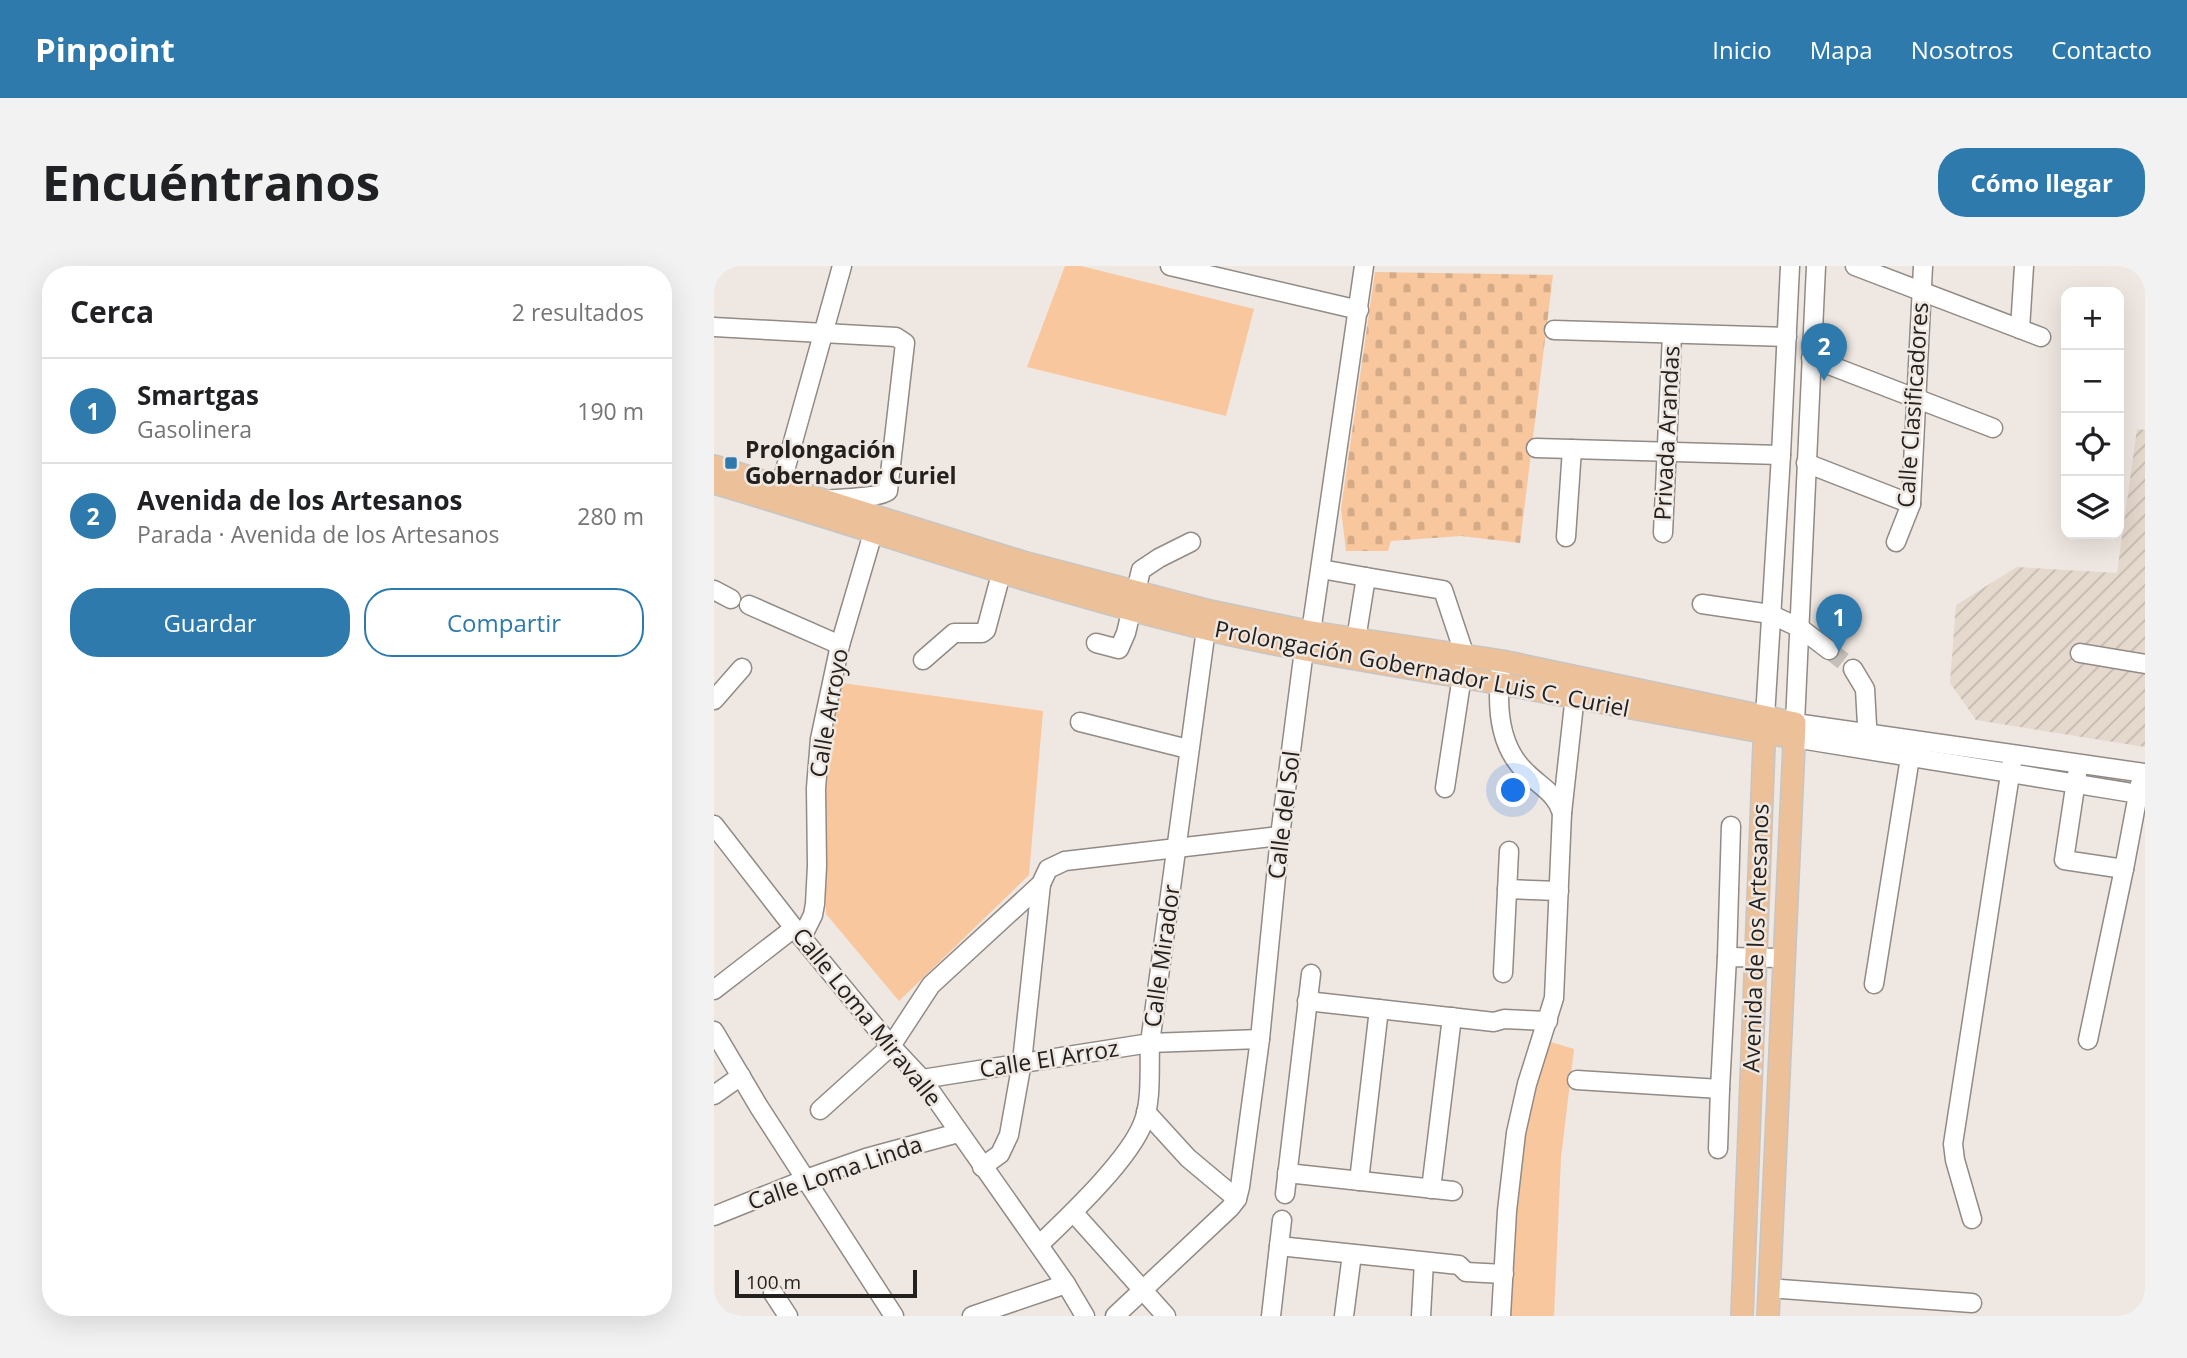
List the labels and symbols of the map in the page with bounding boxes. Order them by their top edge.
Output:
street label: Calle Clasificadores [1889,301,1935,509]
pin: 2 [1801,323,1847,381]
street label: Privada Arandas [1645,345,1687,521]
place label: Prolongación Gobernador Curiel [745,433,957,491]
marker: Prolongación Gobernador Curiel [723,455,739,471]
pin: 1 [1816,594,1862,652]
street label: Prolongación Gobernador Luis C. Curiel [1212,612,1632,724]
street label: Calle Arroyo [801,646,855,780]
street label: Calle del Sol [1259,749,1307,881]
your location [1496,773,1530,807]
street label: Avenida de los Artesanos [1734,803,1776,1073]
street label: Calle Mirador [1135,882,1187,1029]
street label: Calle Loma Miravalle [786,920,950,1112]
street label: Calle El Arroz [977,1031,1121,1085]
street label: Calle Loma Linda [743,1127,926,1217]
scale bar [735,1267,917,1299]

